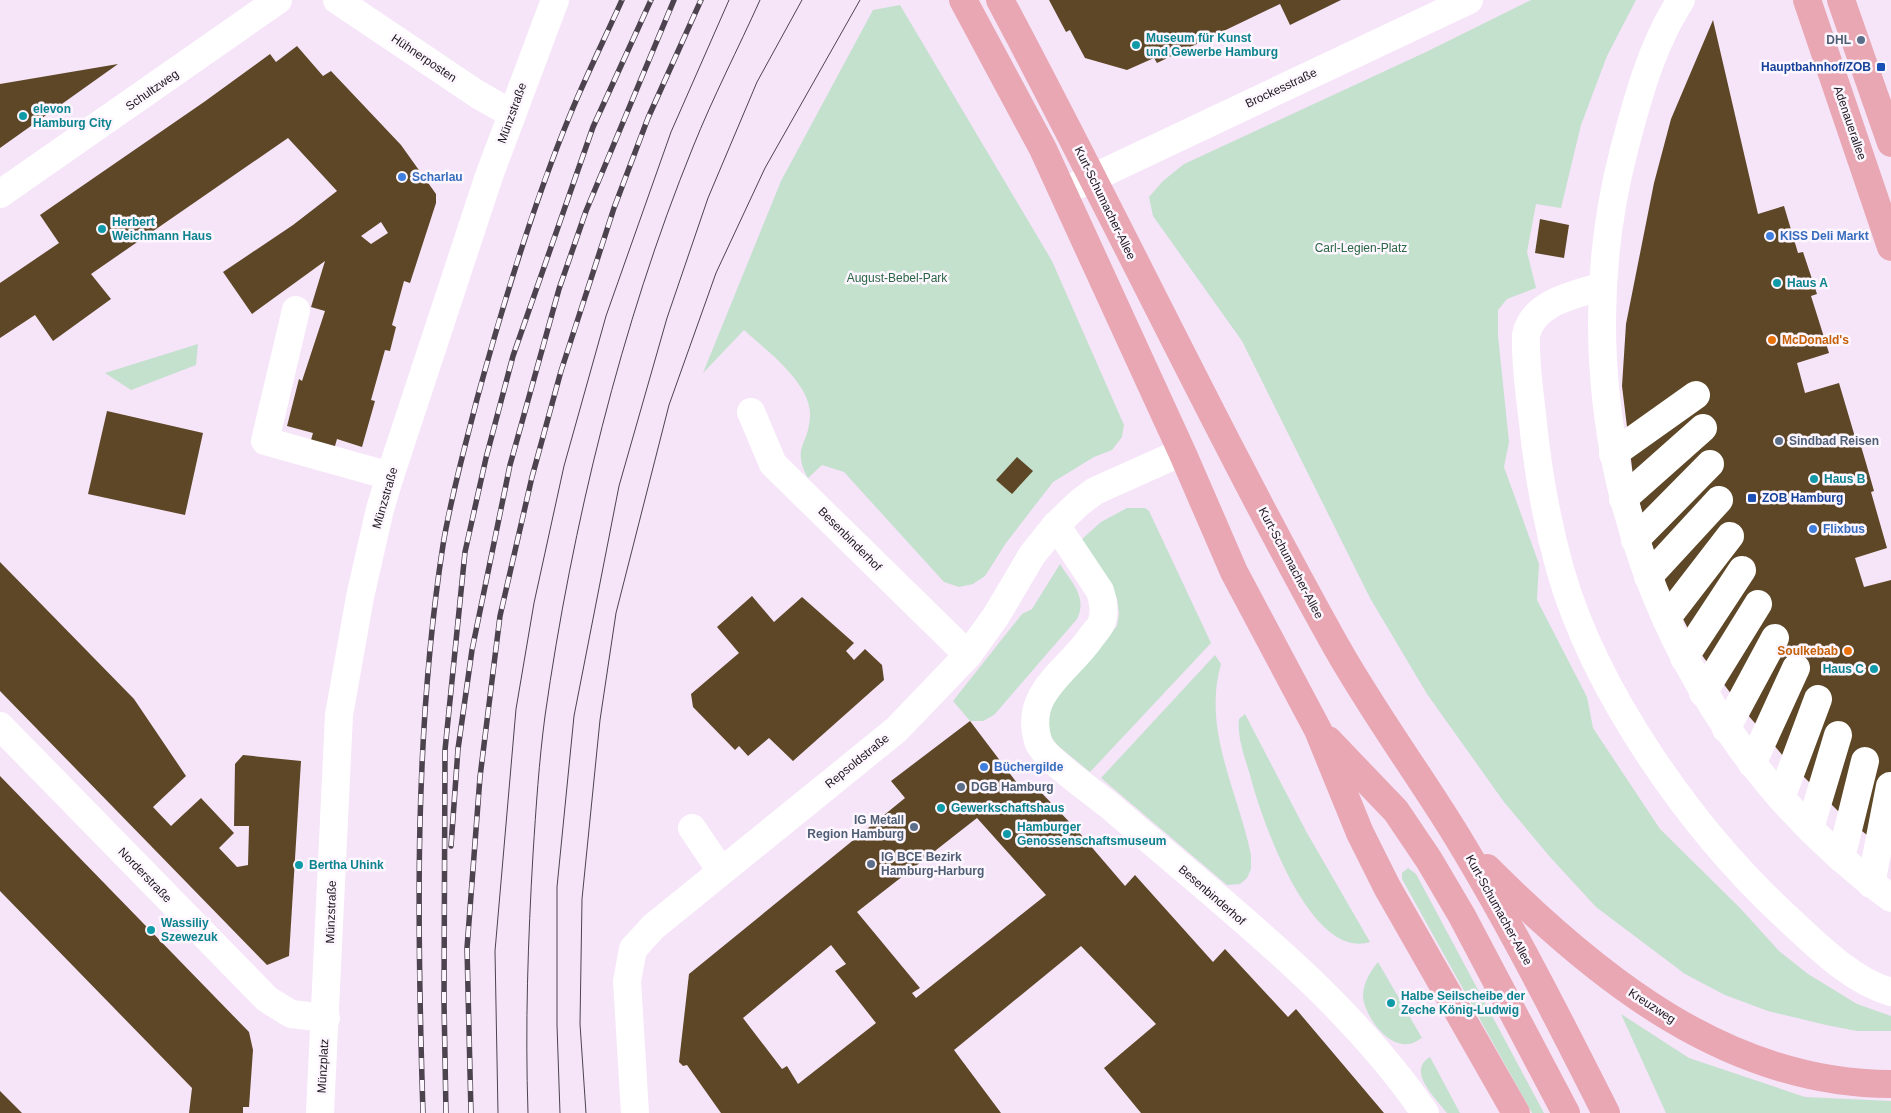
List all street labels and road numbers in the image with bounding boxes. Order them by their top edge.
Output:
street label: Hühnerposten [389,31,459,85]
street label: Brockesstraße [1243,65,1319,111]
street label: Schultzweg [123,67,181,113]
street label: Münzstraße [495,81,530,145]
street label: Adenauerallee [1831,84,1869,162]
street label: Kurt-Schumacher-Allee [1072,144,1139,262]
street label: Münzstraße [370,465,401,530]
street label: Besenbinderhof [815,504,885,574]
street label: Kurt-Schumacher-Allee [1256,505,1326,621]
street label: Repsoldstraße [822,731,892,791]
street label: Norderstraße [115,845,175,906]
street label: Kurt-Schumacher-Allee [1463,852,1535,968]
street label: Besenbinderhof [1176,862,1249,928]
street label: Münzstraße [323,880,339,944]
street label: Kreuzweg [1626,986,1678,1026]
street label: Münzplatz [315,1038,331,1094]

